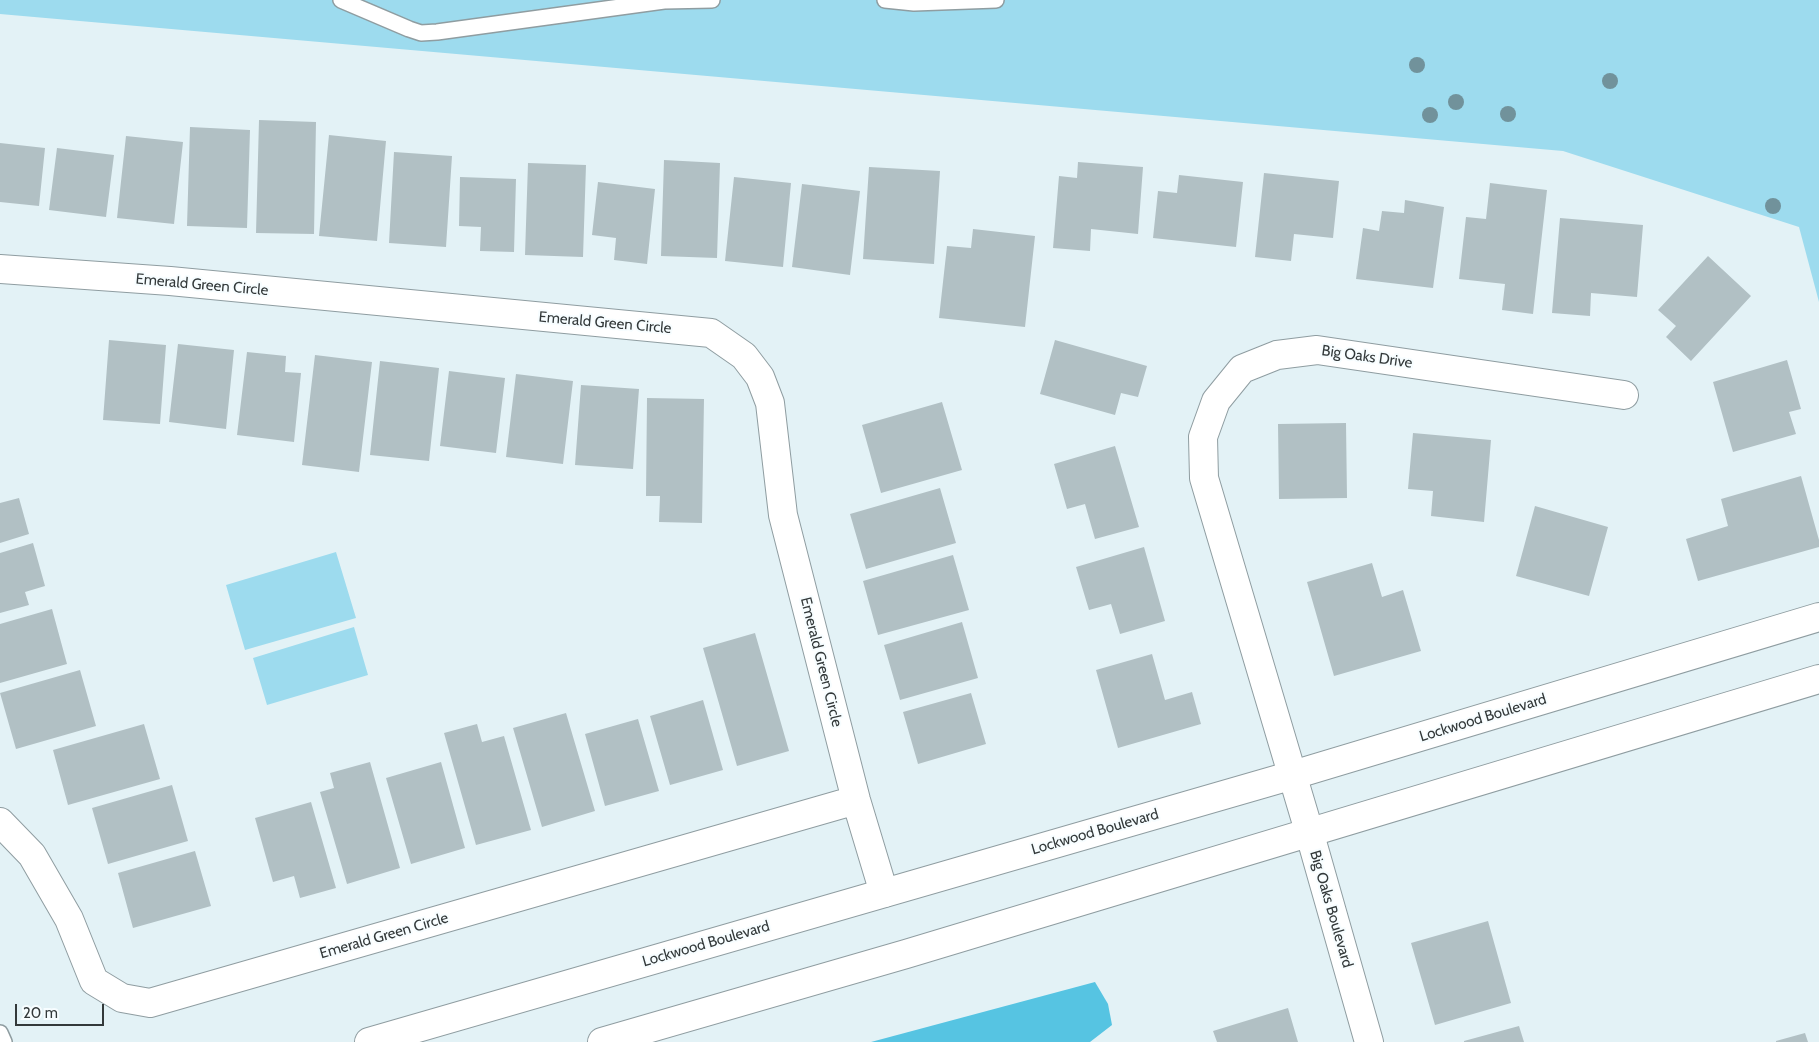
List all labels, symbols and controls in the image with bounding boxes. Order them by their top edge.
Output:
street label: Emerald Green Circle [135,270,269,300]
street label: Emerald Green Circle [538,308,672,338]
street label: Big Oaks Drive [1320,342,1414,372]
street label: Emerald Green Circle [796,595,846,729]
street label: Lockwood Boulevard [1417,690,1549,746]
street label: Lockwood Boulevard [1029,805,1161,859]
street label: Big Oaks Boulevard [1306,848,1356,970]
street label: Emerald Green Circle [318,909,450,963]
street label: Lockwood Boulevard [640,917,772,971]
scale bar [18,994,106,1026]
text: 20 m [23,1004,58,1022]

